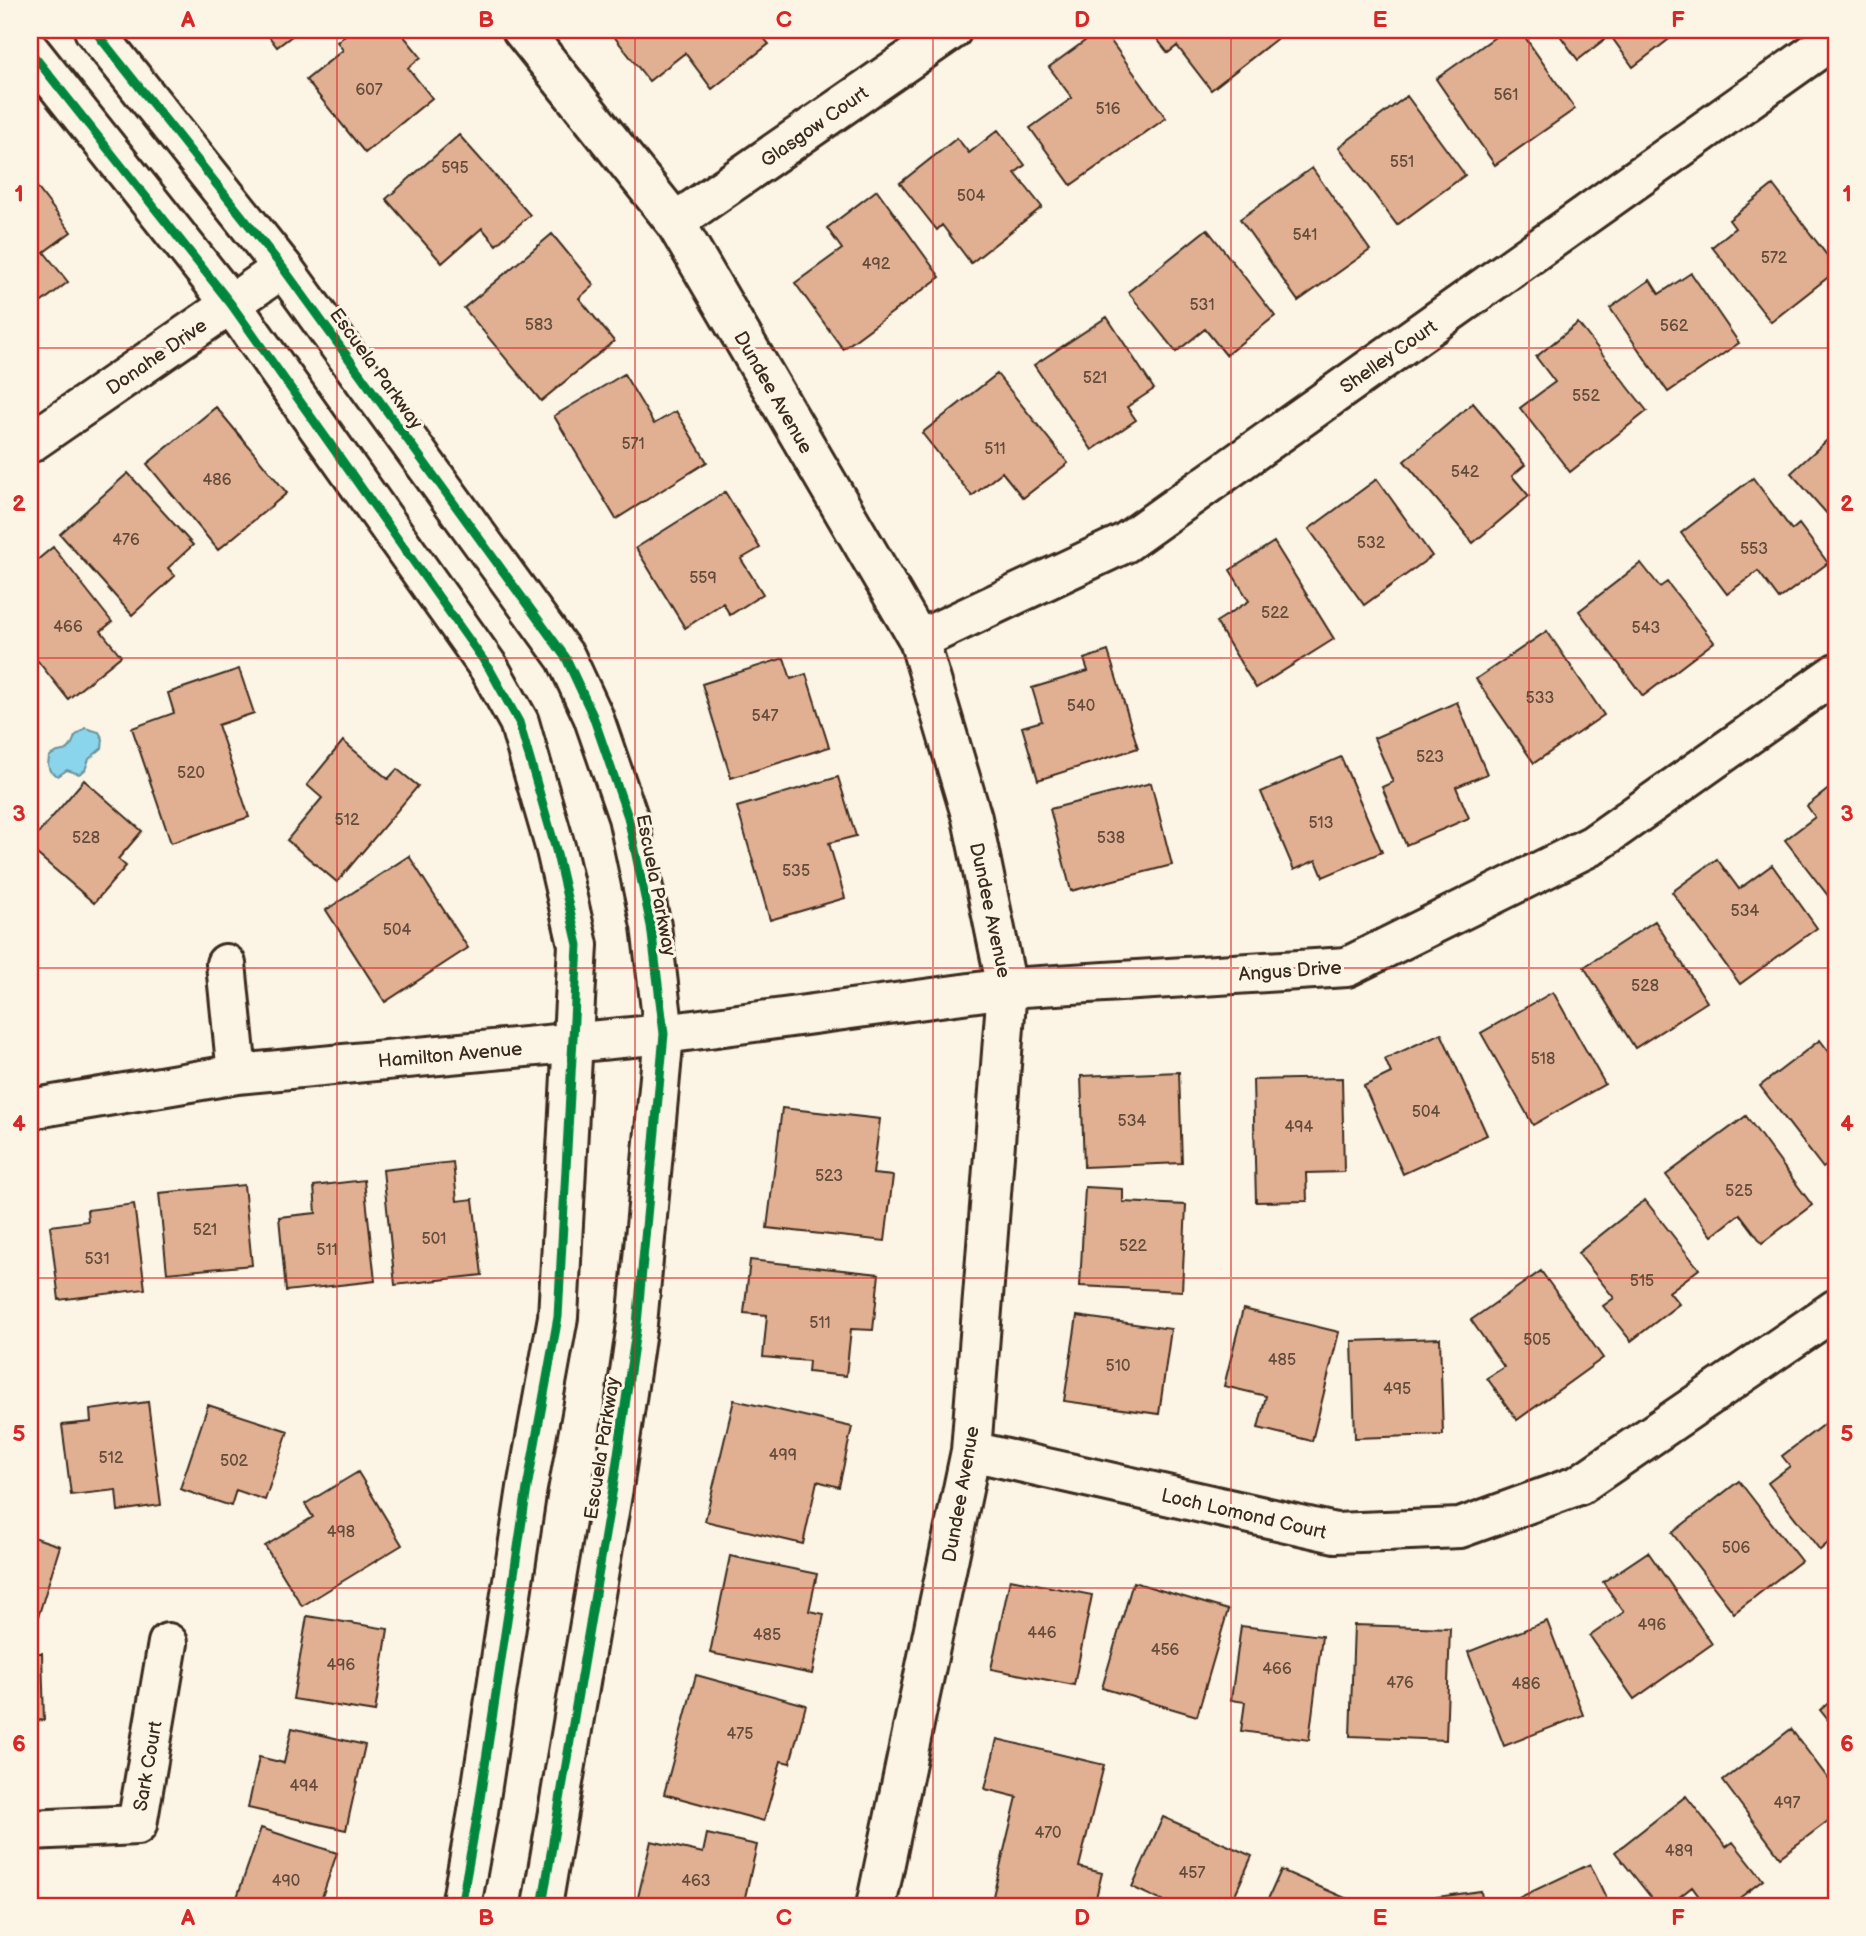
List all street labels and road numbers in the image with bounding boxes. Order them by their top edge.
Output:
street label: Glasgow Court [757,82,873,173]
street label: Escuela Parkway [324,304,428,434]
street label: Donahe Drive [102,314,212,400]
street label: Shelley Court [1336,315,1442,399]
street label: Dundee Avenue [728,327,817,458]
street label: Escuela Parkway [631,812,681,959]
street label: Dundee Avenue [964,841,1015,980]
street label: Angus Drive [1238,956,1342,987]
street label: Hamilton Avenue [377,1038,523,1073]
street label: Escuela Parkway [580,1375,625,1521]
street label: Dundee Avenue [938,1425,985,1564]
street label: Loch Lomond Court [1159,1484,1329,1545]
street label: Sark Court [129,1719,168,1813]

